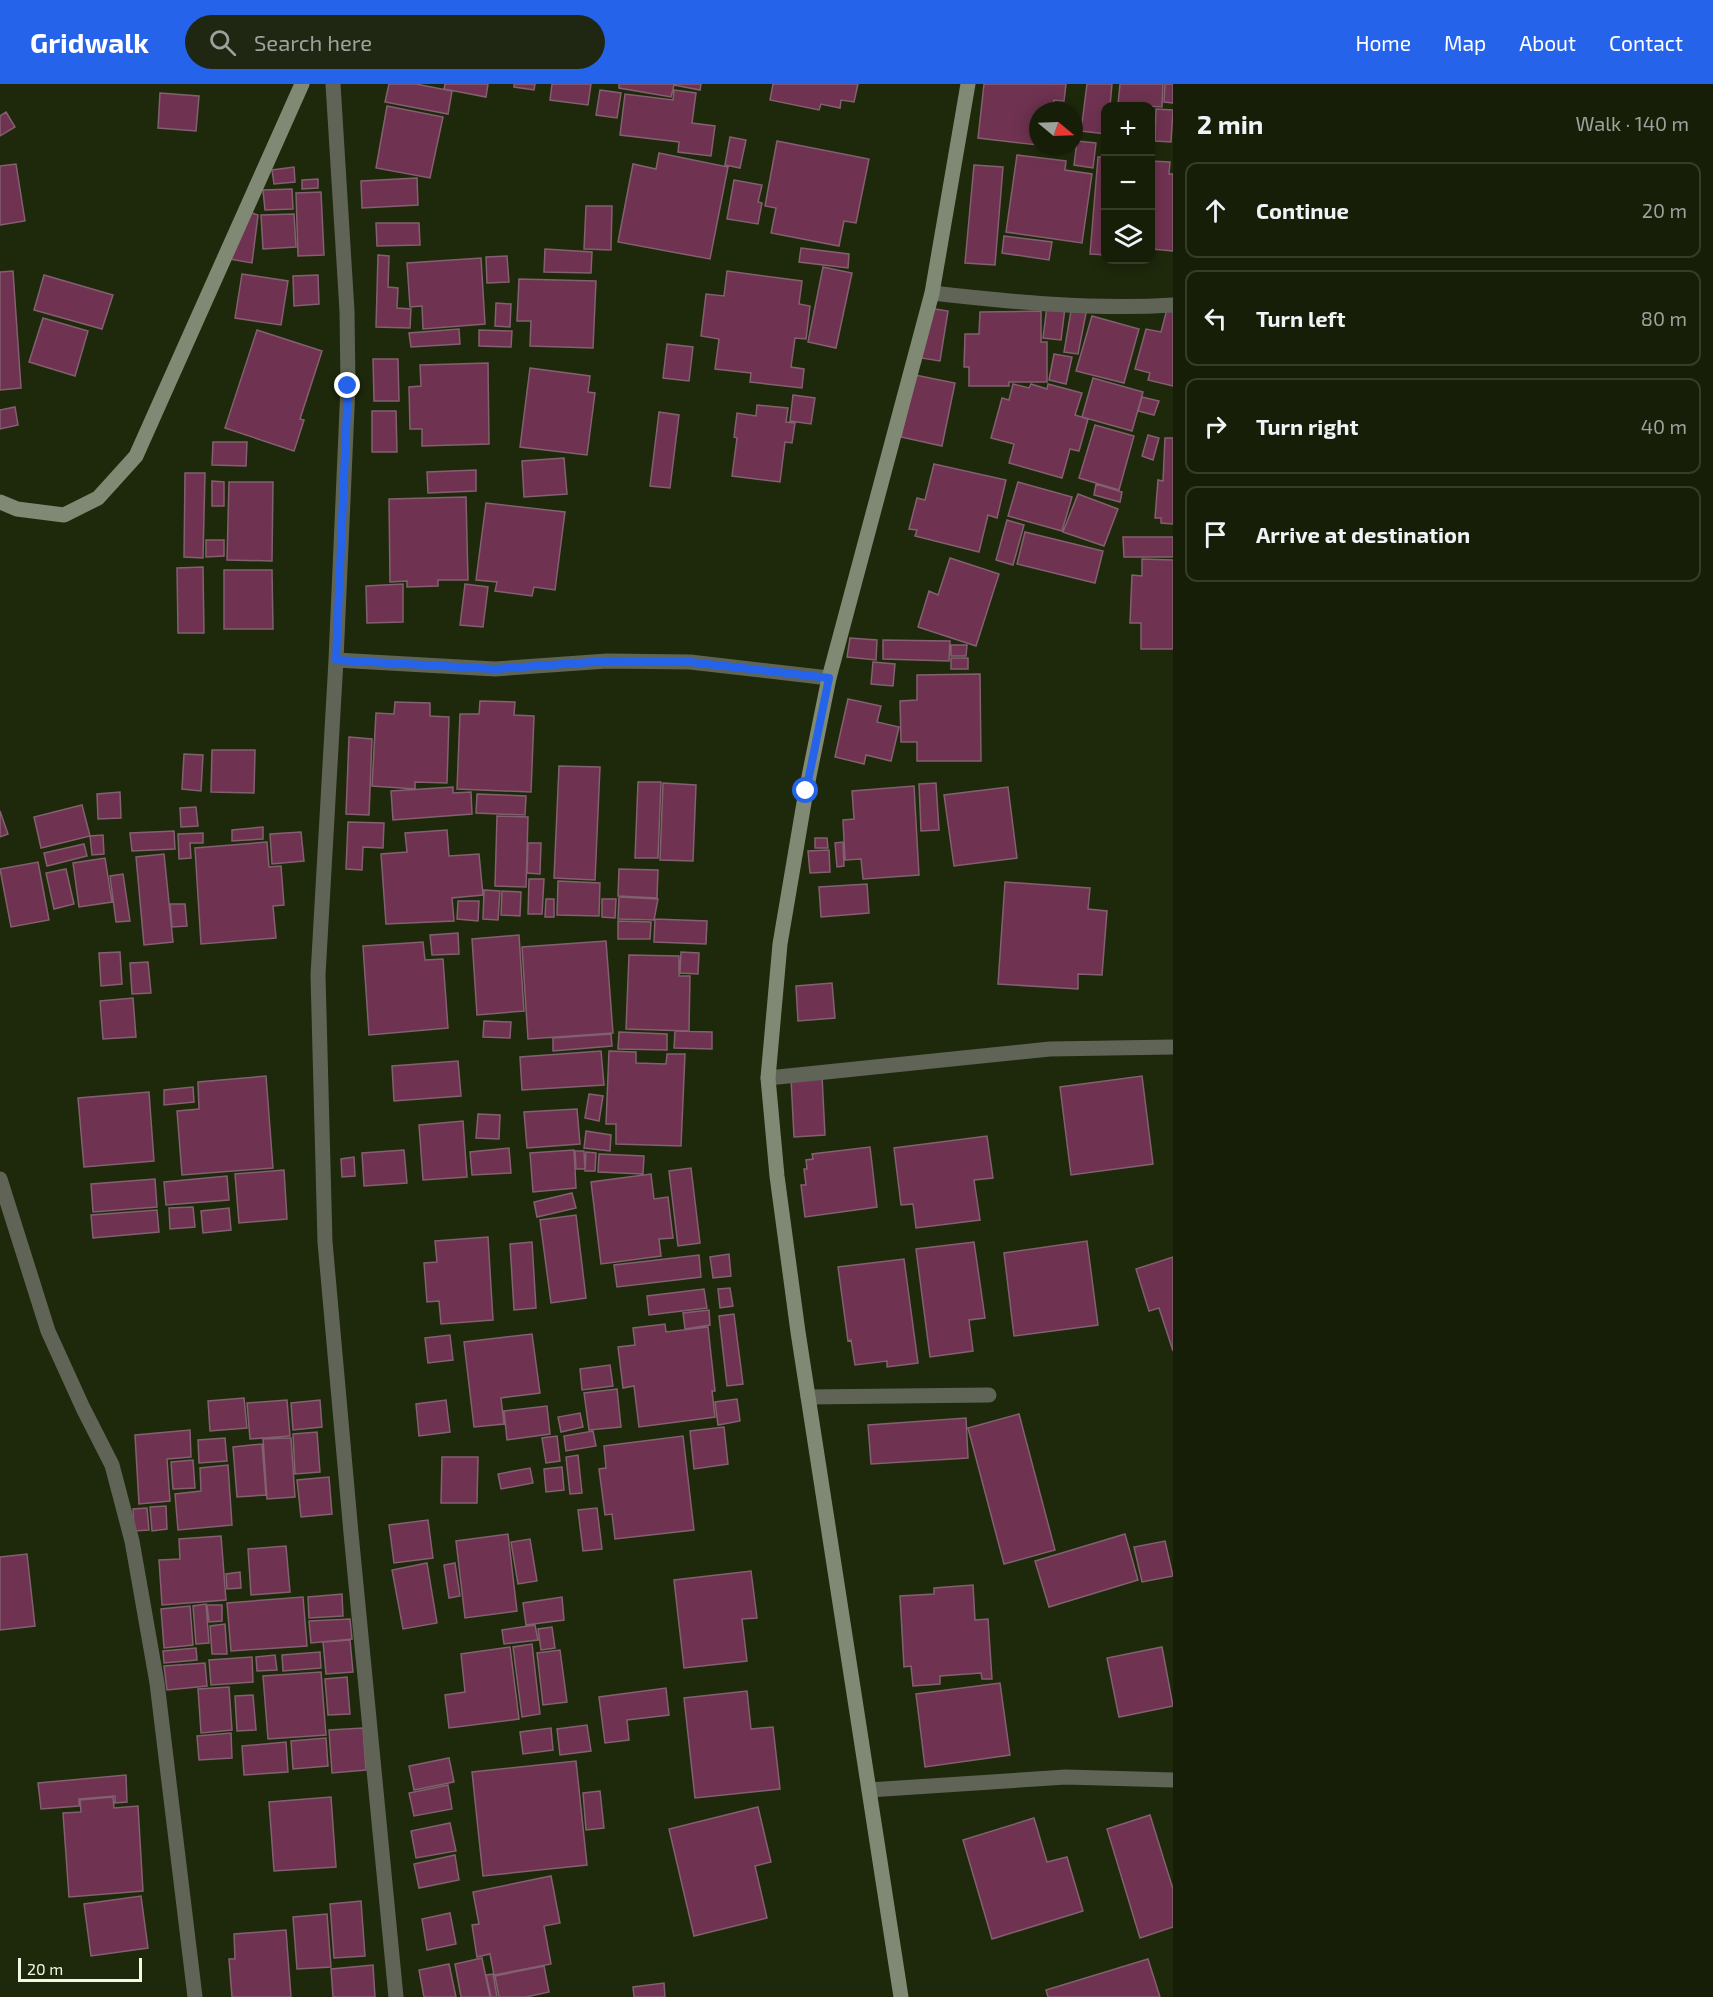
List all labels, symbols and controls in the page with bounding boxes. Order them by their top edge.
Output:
search box [185,15,605,69]
text: Gridwalk [30,25,149,59]
icon: search [206,26,239,59]
text: Search here [254,29,372,55]
text: Home [1355,30,1411,55]
text: Map [1444,30,1486,55]
text: About [1519,30,1576,55]
text: Contact [1609,30,1683,55]
north arrow [1029,102,1083,156]
map controls [1101,102,1155,264]
button: + [1101,102,1155,156]
text: 2 min [1197,108,1263,139]
text: Walk · 140 m [1575,111,1689,135]
button: − [1101,156,1155,210]
icon: ahead [1199,194,1232,227]
text: Continue [1256,197,1349,223]
text: 20 m [1642,198,1687,222]
button: layers [1101,210,1155,264]
icon: left [1199,302,1232,335]
text: Turn left [1256,305,1345,331]
text: 80 m [1641,306,1687,330]
route end [334,372,360,398]
icon: right [1199,410,1232,443]
text: Turn right [1256,413,1358,439]
text: 40 m [1641,414,1687,438]
icon: arrive [1199,518,1232,551]
text: Arrive at destination [1256,521,1470,547]
route start [792,777,818,803]
scale bar [18,1955,142,1982]
text: 20 m [27,1959,63,1978]

